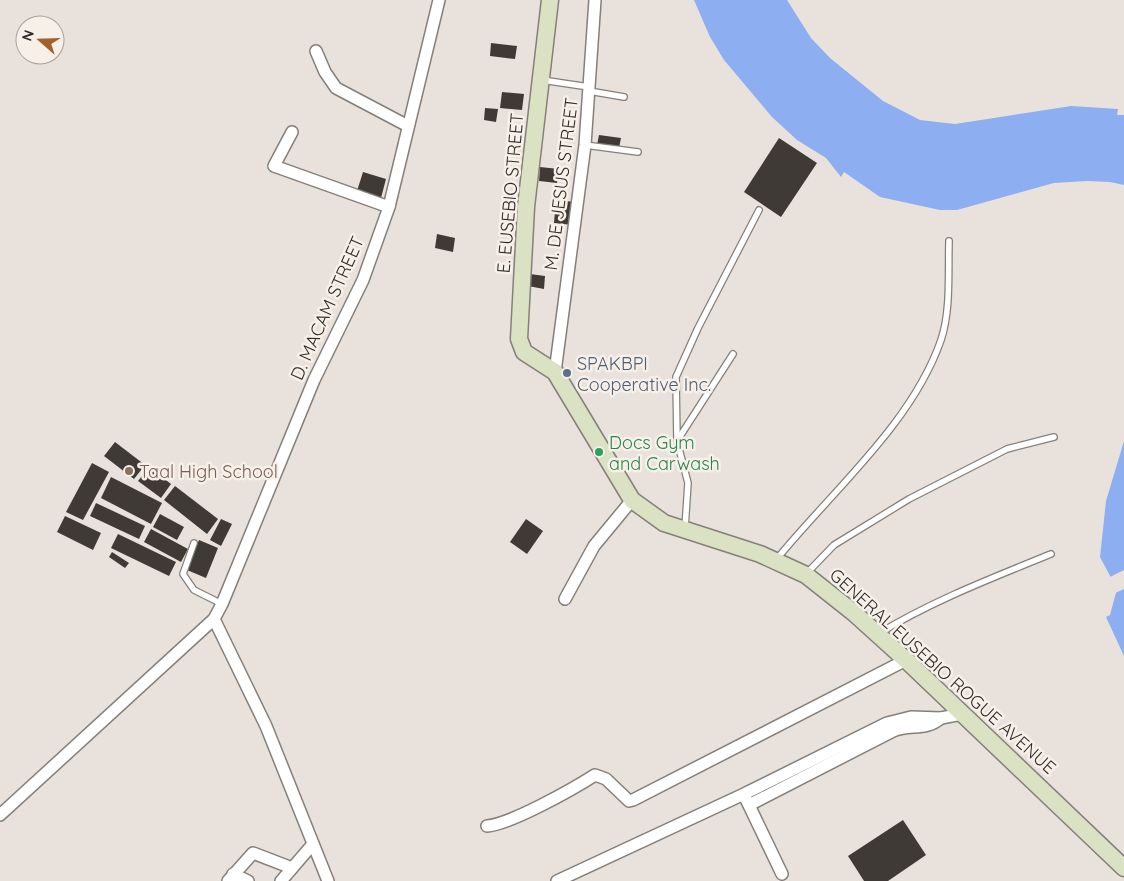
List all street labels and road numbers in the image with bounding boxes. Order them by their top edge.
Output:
street label: M. DE JESUS STREET [539,96,583,272]
street label: E. EUSEBIO STREET [492,112,528,274]
street label: D. MACAM STREET [285,232,369,384]
street label: GENERAL EUSEBIO ROGUE AVENUE [825,563,1061,779]

